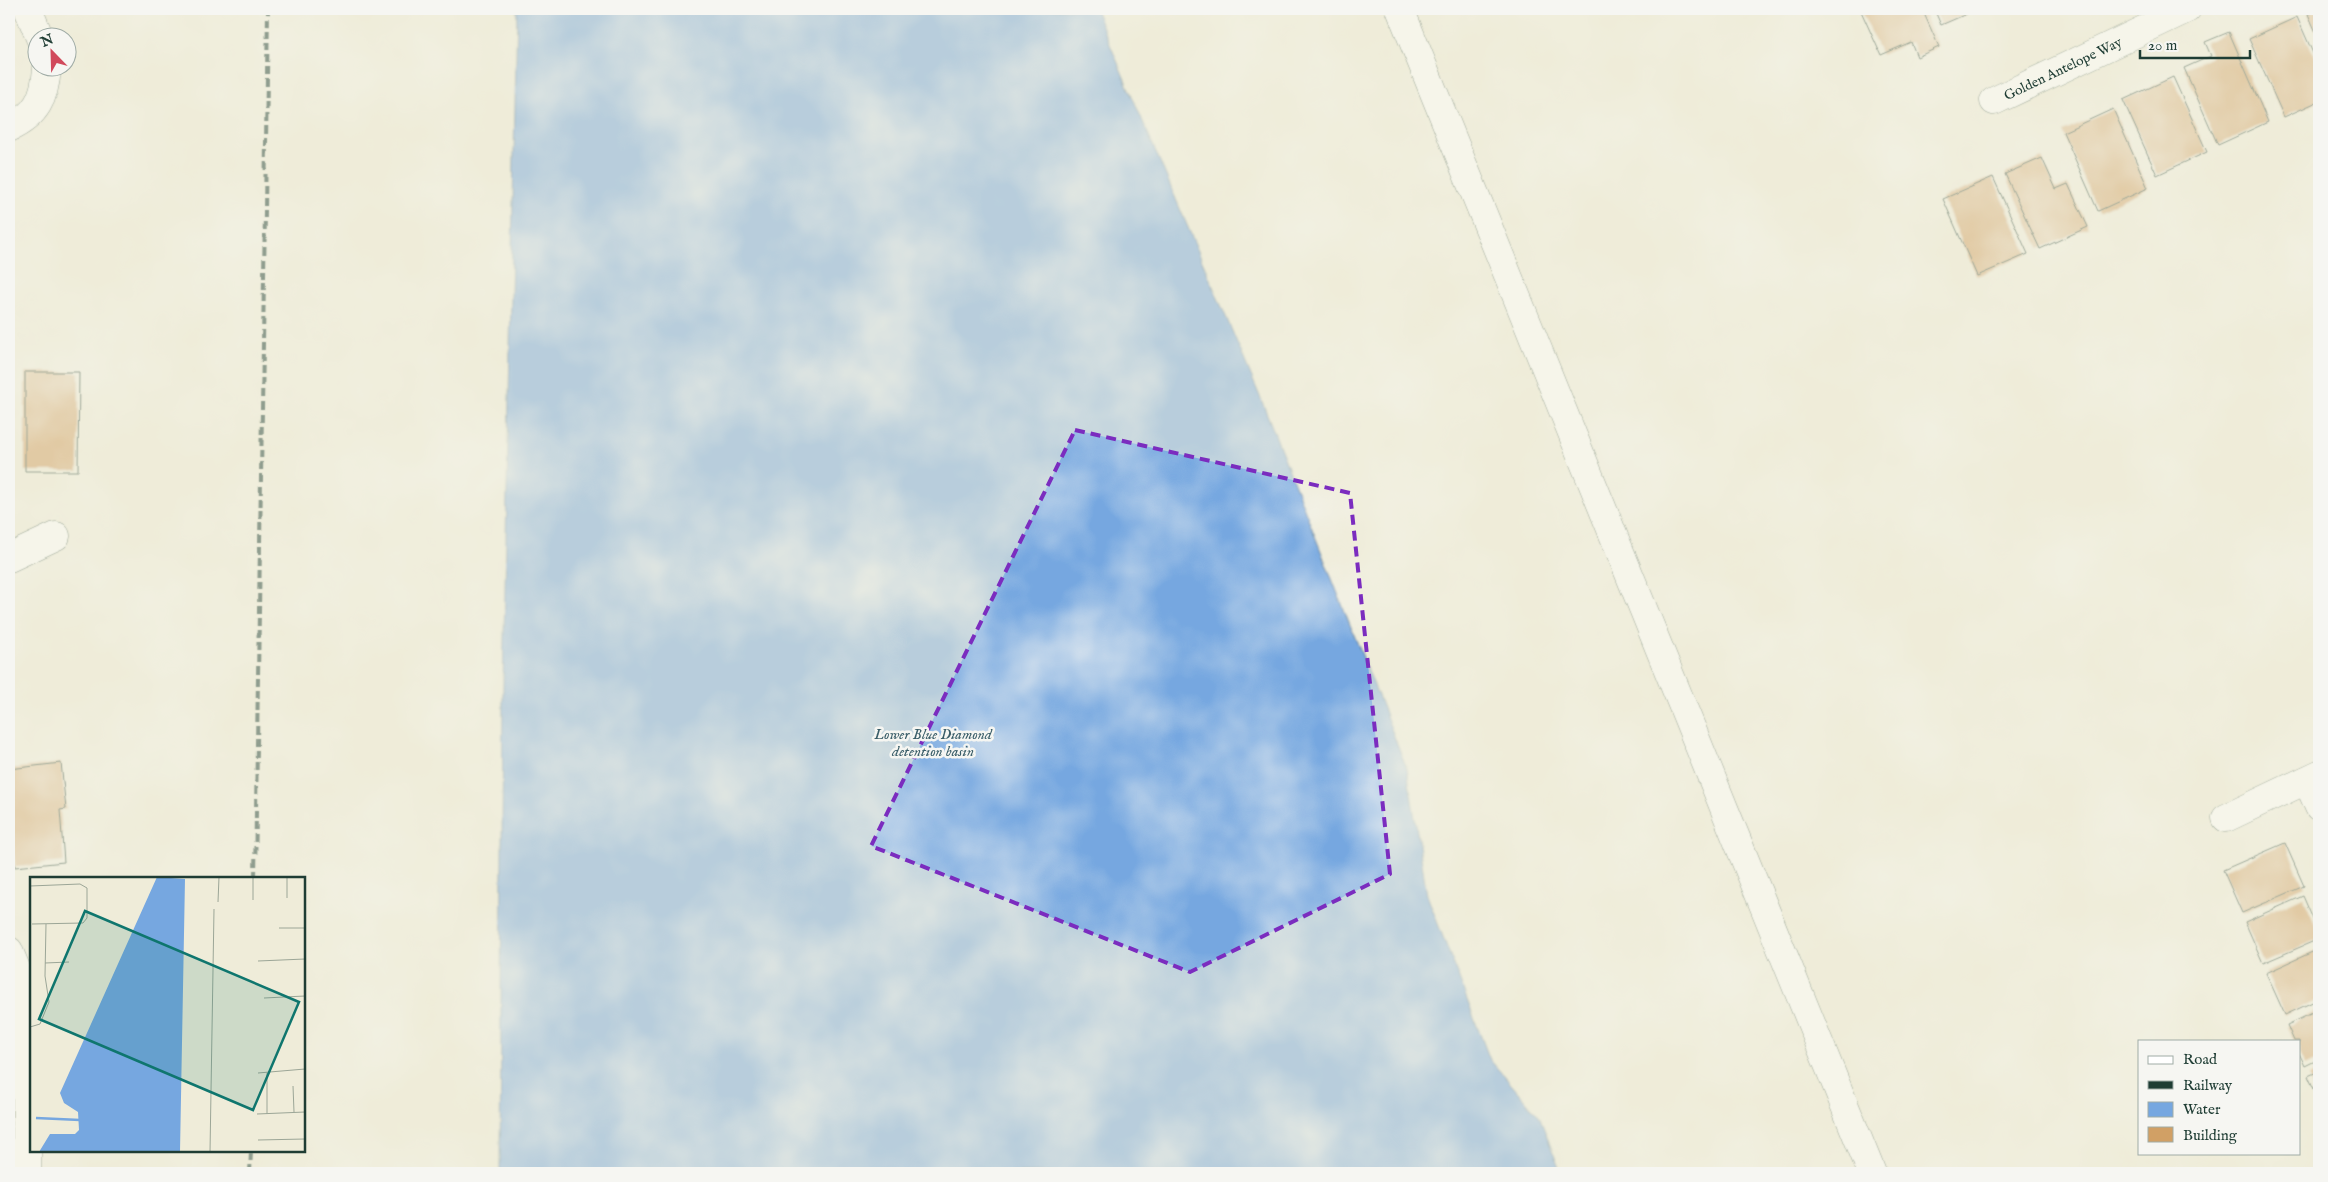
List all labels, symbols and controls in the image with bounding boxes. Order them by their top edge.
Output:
north arrow [28,28,78,78]
scale bar [2140,28,2250,60]
text: N [37,30,56,52]
street label: Golden Antelope Way [2001,33,2125,105]
text: 20 m [2148,36,2178,55]
water label: Lower Blue Diamond detention basin [873,725,993,761]
inset map [30,877,305,1152]
legend [2138,1040,2300,1154]
text: Road [2183,1050,2218,1069]
text: Railway [2183,1076,2233,1095]
text: Water [2183,1100,2221,1119]
text: Building [2183,1126,2238,1145]

